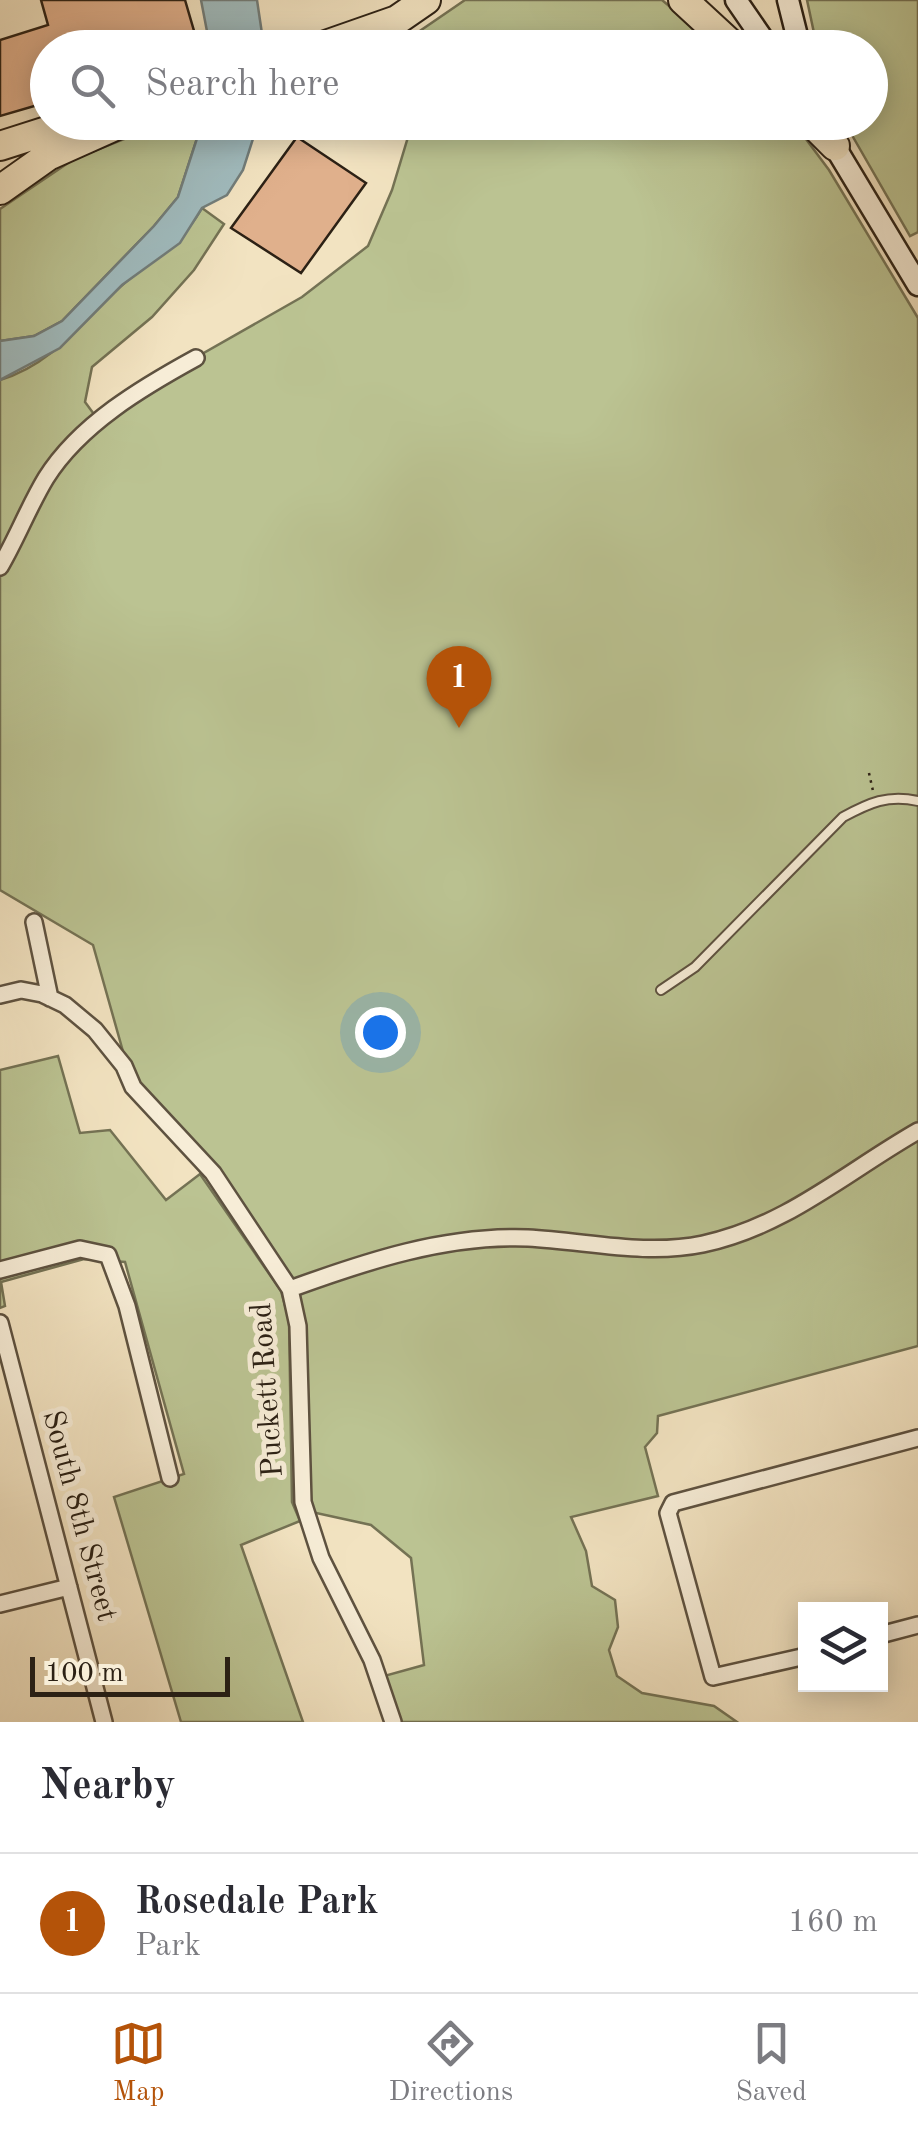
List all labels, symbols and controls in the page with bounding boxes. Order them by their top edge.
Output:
search box [30,30,888,140]
icon: search [65,58,120,113]
text: Search here [145,66,340,104]
pin: 1 [426,646,492,728]
your location [355,1007,406,1058]
street label: Puckett Road [247,1302,289,1478]
street label: South 8th Street [36,1407,122,1625]
map controls [798,1602,888,1692]
button: layers [798,1602,888,1692]
scale bar [30,1652,230,1696]
text: 100 m [45,1660,124,1688]
text: Nearby [40,1766,176,1808]
text: Rosedale Park [135,1884,378,1922]
text: 1 [63,1907,82,1939]
text: 160 m [788,1907,878,1939]
text: Park [135,1931,201,1963]
tab: Map [111,2016,166,2111]
tab: Directions [389,2016,513,2111]
tab: Saved [735,2016,807,2111]

